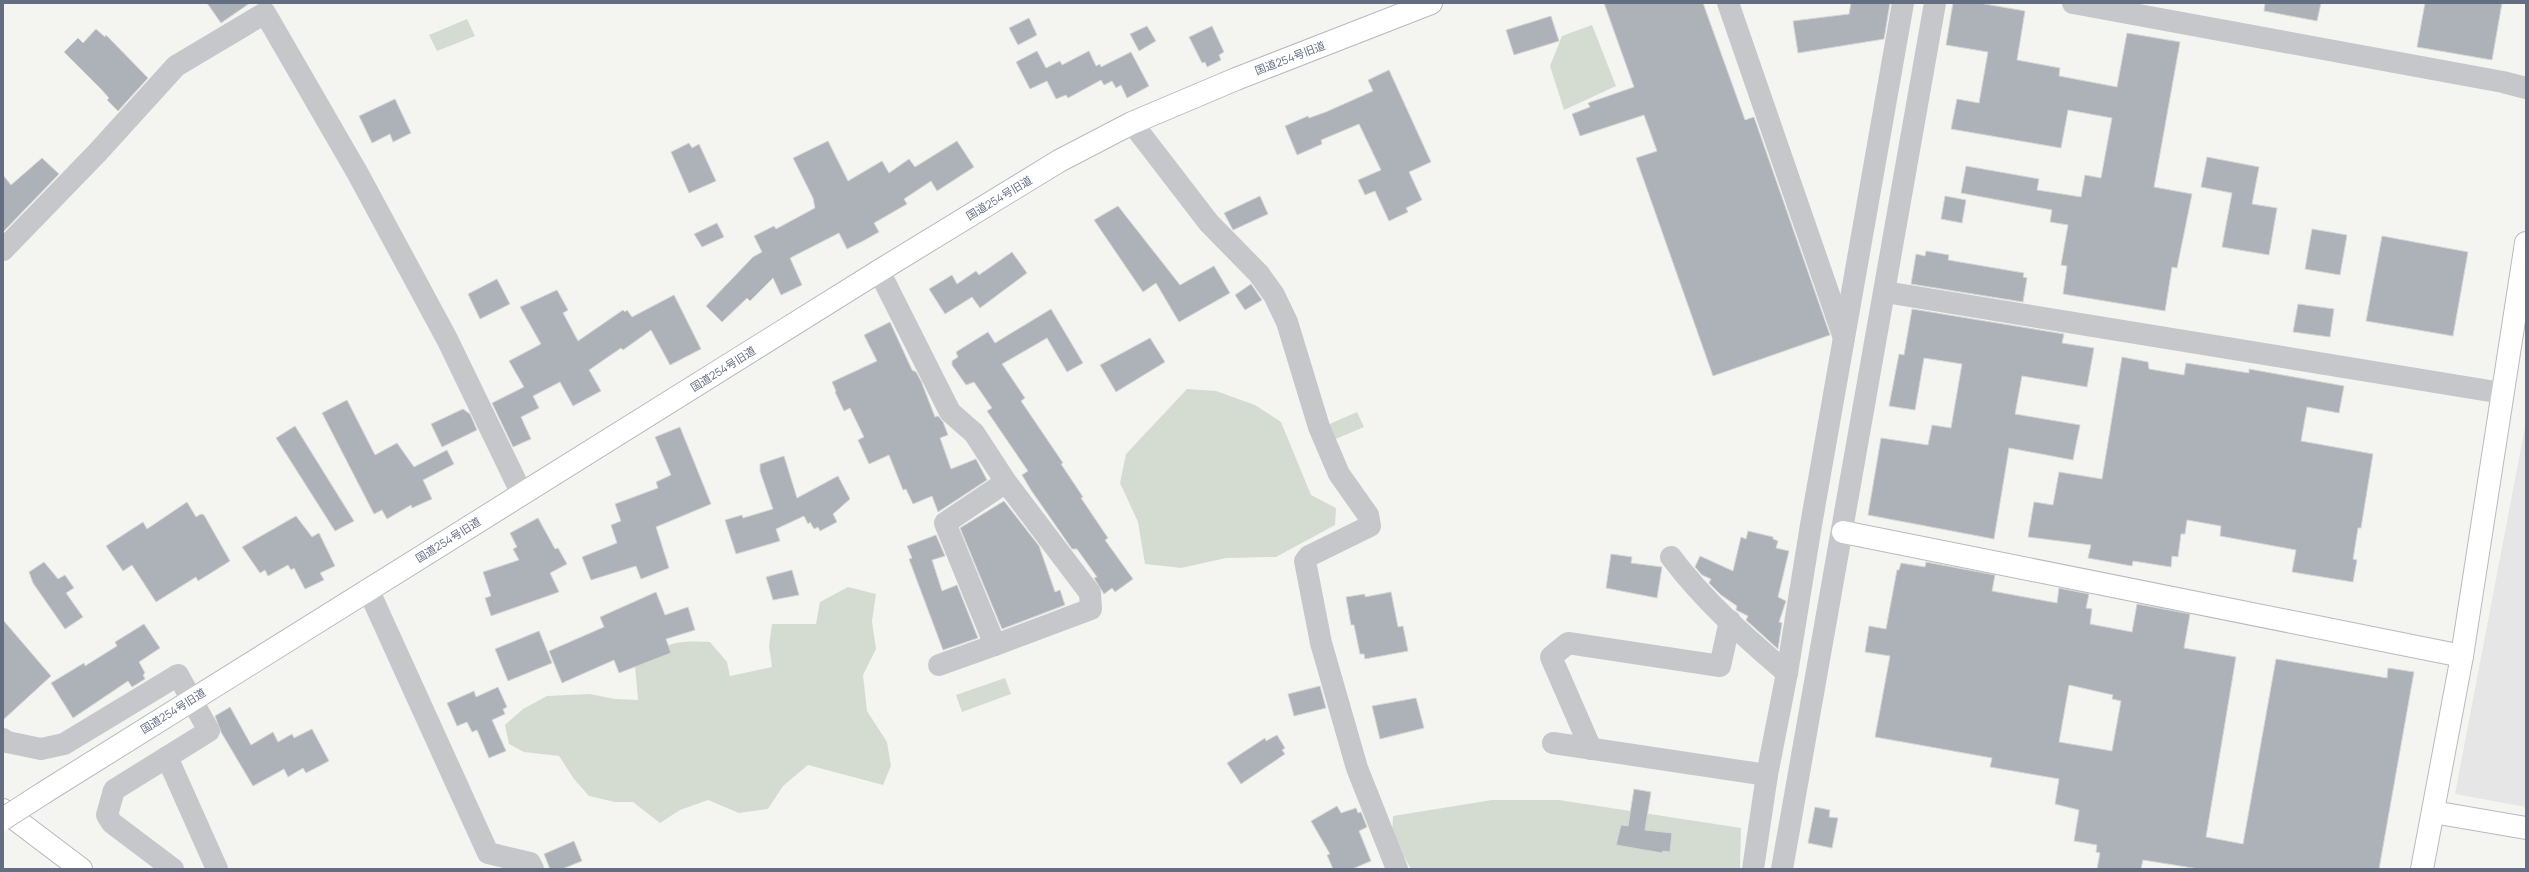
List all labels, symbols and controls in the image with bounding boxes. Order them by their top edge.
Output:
street label: 国道254号旧道 [1253,37,1327,78]
street label: 国道254号旧道 [963,172,1034,223]
street label: 国道254号旧道 [687,343,758,395]
street label: 国道254号旧道 [412,514,483,566]
street label: 国道254号旧道 [137,685,208,737]

